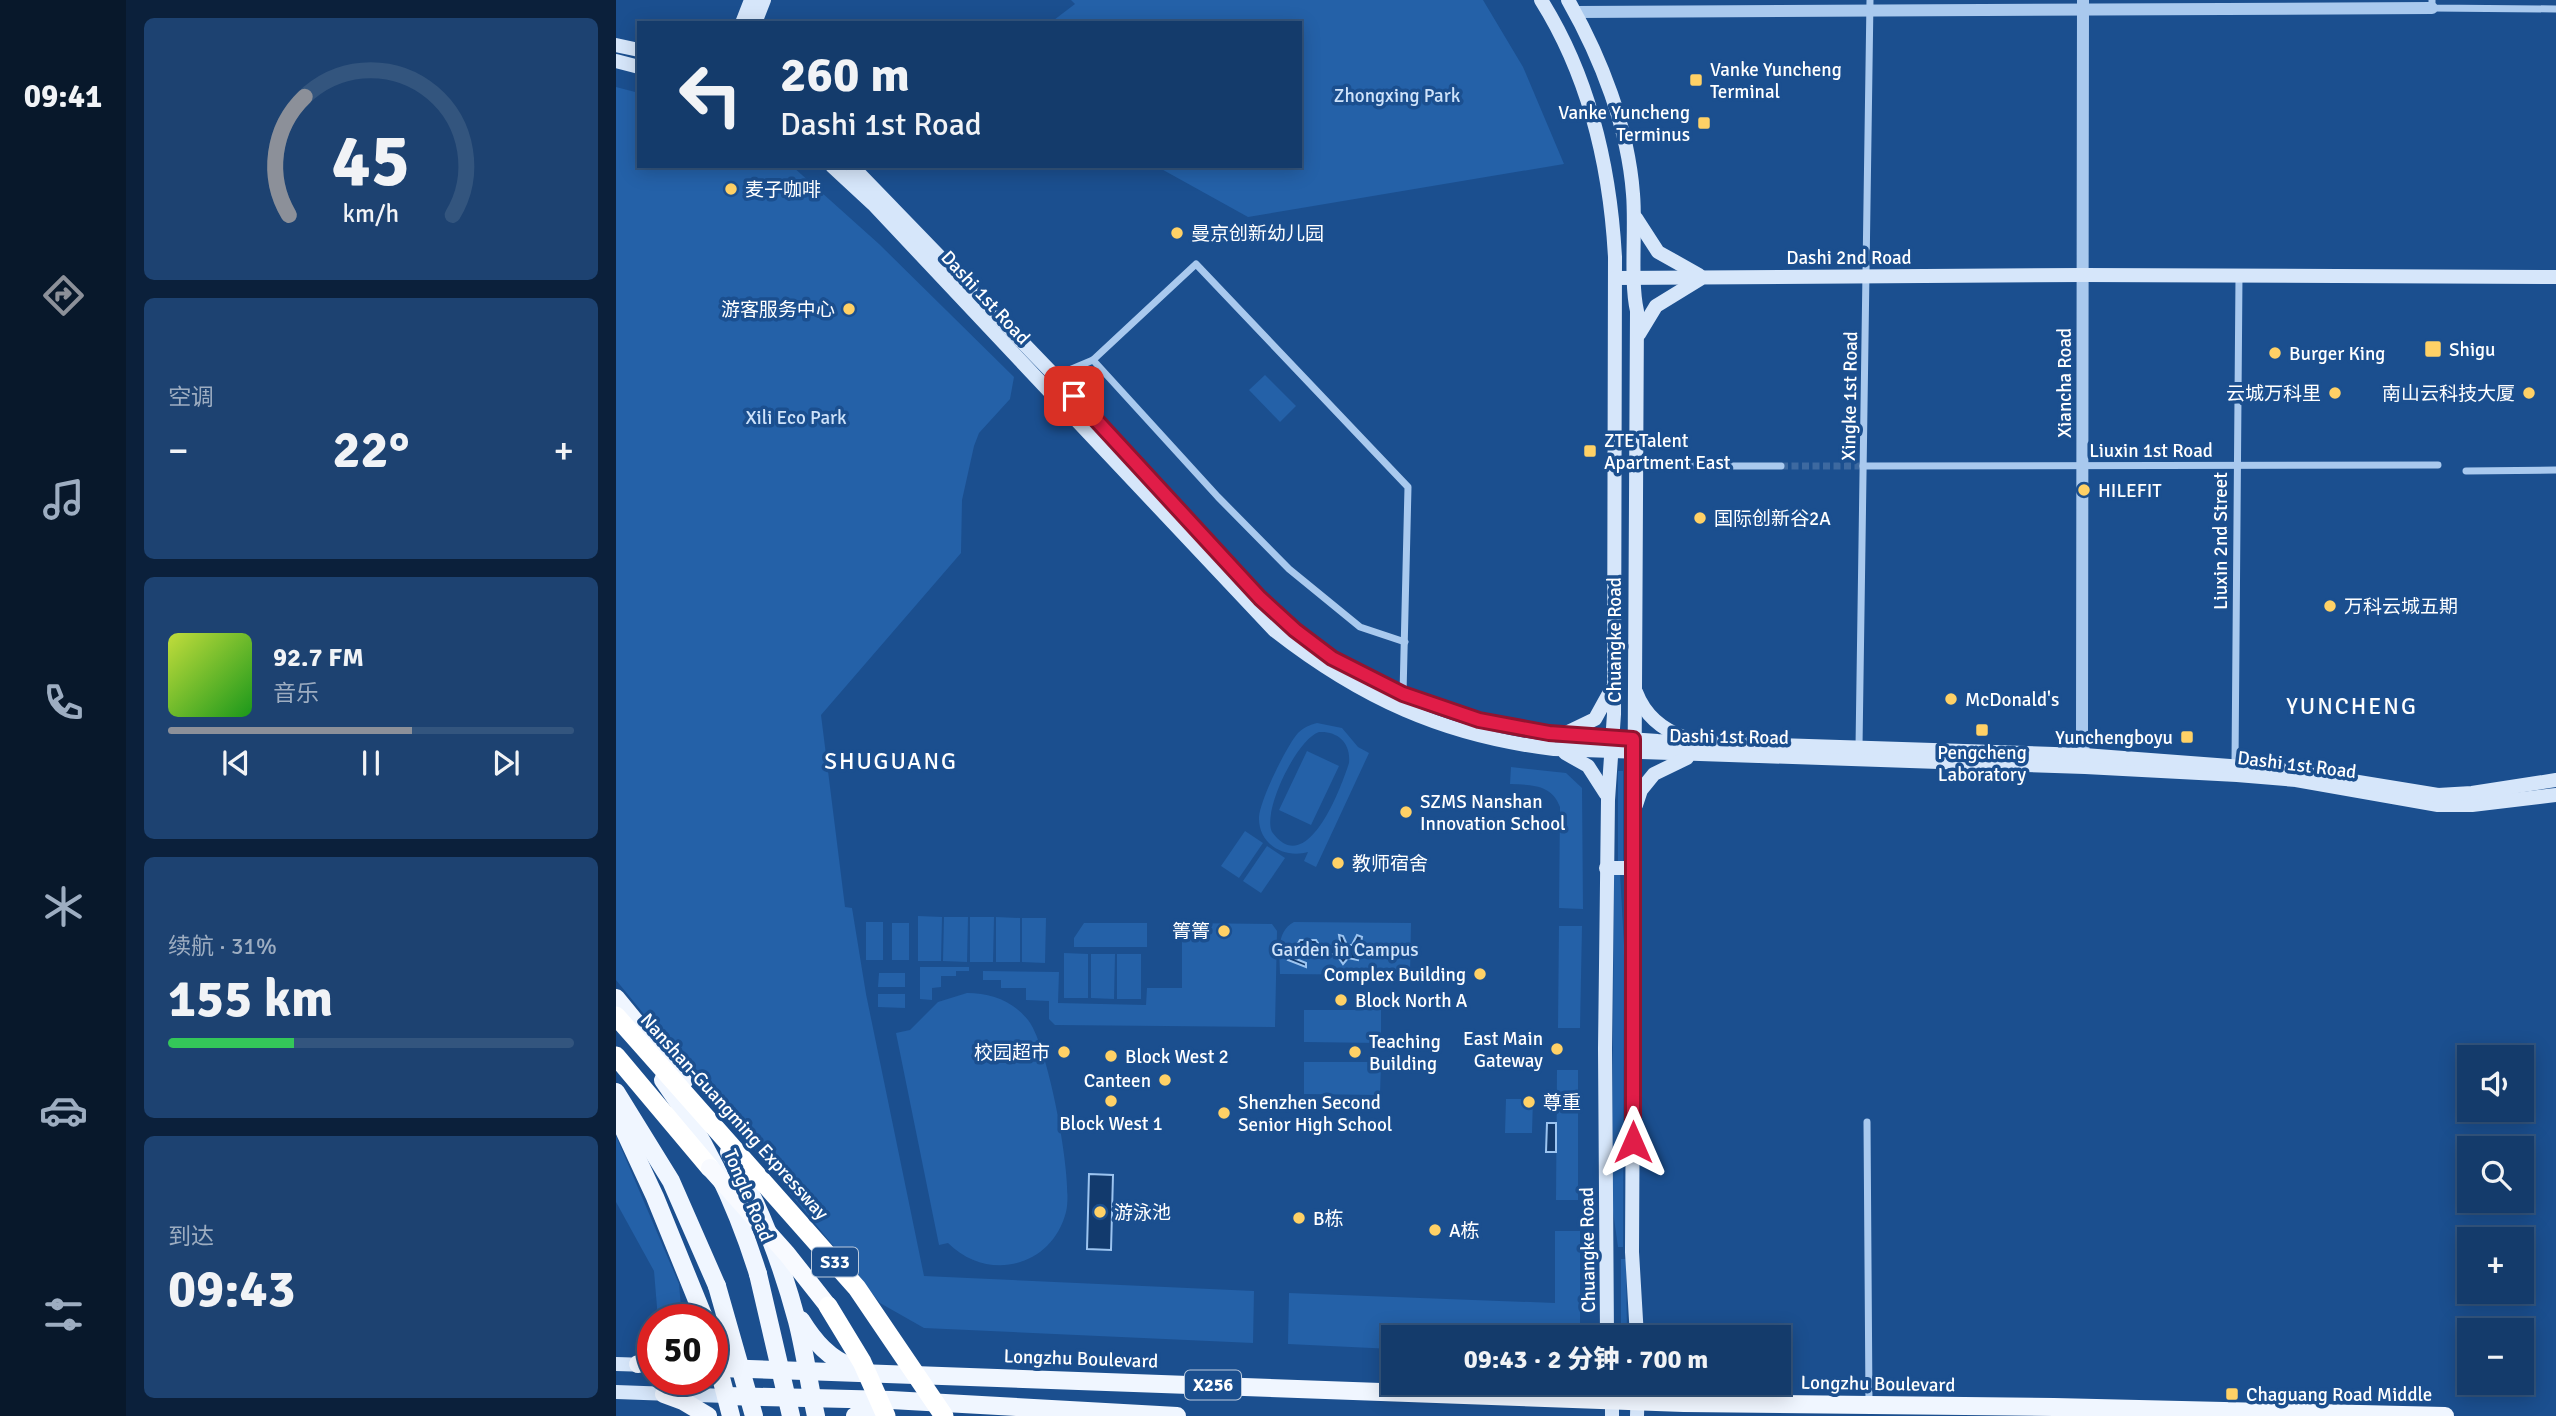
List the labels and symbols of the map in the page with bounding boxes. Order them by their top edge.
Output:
place label: Vanke Yuncheng Terminal [1710,58,1842,104]
marker: Vanke Yuncheng Terminal [1688,72,1704,88]
park label: Zhongxing Park [1334,84,1461,108]
place label: Vanke Yuncheng Terminus [1558,101,1690,147]
marker: Vanke Yuncheng Terminus [1696,115,1712,131]
place label: 麦子咖啡 [745,178,821,202]
marker: 麦子咖啡 [723,181,739,197]
place label: 曼京创新幼儿园 [1191,222,1324,246]
marker: 曼京创新幼儿园 [1169,225,1185,241]
street label: Dashi 1st Road [936,246,1035,350]
street label: Dashi 2nd Road [1786,246,1912,270]
place label: 游客服务中心 [721,298,835,322]
marker: 游客服务中心 [841,301,857,317]
street label: Xiancha Road [2053,328,2077,438]
street label: Xingke 1st Road [1837,331,1863,461]
place label: Shigu [2449,338,2495,362]
marker: Shigu [2423,339,2443,359]
place label: Burger King [2289,342,2385,366]
marker: Burger King [2267,345,2283,361]
pin [1044,366,1104,426]
place label: 云城万科里 [2226,382,2321,406]
place label: 南山云科技大厦 [2382,382,2515,406]
marker: 云城万科里 [2327,385,2343,401]
marker: 南山云科技大厦 [2521,385,2537,401]
park label: Xili Eco Park [745,406,847,430]
place label: ZTE Talent Apartment East [1604,429,1731,475]
street label: Liuxin 1st Road [2089,439,2213,463]
marker: ZTE Talent Apartment East [1582,443,1598,459]
street label: Liuxin 2nd Street [2209,472,2233,610]
place label: HILEFIT [2098,479,2162,503]
marker: HILEFIT [2076,482,2092,498]
place label: 国际创新谷2A [1714,507,1831,531]
marker: 国际创新谷2A [1692,510,1708,526]
street label: Chuangke Road [1603,577,1627,703]
place label: 万科云城五期 [2344,595,2458,619]
marker: 万科云城五期 [2322,598,2338,614]
place label: McDonald's [1965,688,2059,712]
marker: McDonald's [1943,691,1959,707]
district label: YUNCHENG [2286,692,2418,721]
marker: Pengcheng Laboratory [1974,722,1990,738]
street label: Dashi 1st Road [1669,724,1789,750]
place label: Yunchengboyu [2055,726,2173,750]
marker: Yunchengboyu [2179,729,2195,745]
place label: Pengcheng Laboratory [1937,741,2027,787]
street label: Dashi 1st Road [2236,746,2358,784]
district label: SHUGUANG [824,747,958,776]
place label: SZMS Nanshan Innovation School [1420,790,1566,836]
marker: SZMS Nanshan Innovation School [1398,804,1414,820]
place label: 教师宿舍 [1352,852,1428,876]
marker: 教师宿舍 [1330,855,1346,871]
place label: 箐箐 [1172,920,1210,944]
marker: 箐箐 [1216,923,1232,939]
park label: Garden in Campus [1271,938,1419,962]
place label: Complex Building [1324,963,1466,987]
marker: Complex Building [1472,966,1488,982]
place label: Block North A [1355,989,1468,1013]
marker: Block North A [1333,992,1349,1008]
street label: Nanshan-Guangming Expressway [635,1008,834,1225]
place label: East Main Gateway [1463,1027,1543,1073]
place label: Teaching Building [1369,1030,1441,1076]
place label: 校园超市 [974,1041,1050,1065]
marker: East Main Gateway [1549,1041,1565,1057]
marker: 校园超市 [1056,1044,1072,1060]
marker: Teaching Building [1347,1044,1363,1060]
place label: Block West 2 [1125,1045,1229,1069]
marker: Block West 2 [1103,1048,1119,1064]
place label: Canteen [1084,1069,1151,1093]
marker: Canteen [1157,1072,1173,1088]
place label: Shenzhen Second Senior High School [1238,1091,1392,1137]
place label: 尊重 [1543,1091,1581,1115]
marker: Block West 1 [1103,1093,1119,1109]
marker: 尊重 [1521,1094,1537,1110]
marker: Shenzhen Second Senior High School [1216,1105,1232,1121]
position arrow [1596,1105,1670,1179]
place label: Block West 1 [1059,1112,1163,1136]
street label: Tongle Road [718,1146,778,1245]
street label: Chuangke Road [1575,1187,1601,1313]
place label: 游泳池 [1114,1201,1171,1225]
marker: 游泳池 [1092,1204,1108,1220]
place label: B栋 [1313,1207,1344,1231]
marker: B栋 [1291,1210,1307,1226]
place label: A栋 [1449,1219,1480,1243]
marker: A栋 [1427,1222,1443,1238]
road number: S33 [812,1247,858,1276]
speed limit sign: 50 [637,1304,728,1395]
street label: Longzhu Boulevard [1003,1344,1159,1374]
road number: X256 [1185,1370,1241,1400]
street label: Longzhu Boulevard [1800,1371,1956,1397]
place label: Chaguang Road Middle [2246,1383,2432,1407]
marker: Chaguang Road Middle [2224,1386,2240,1402]

